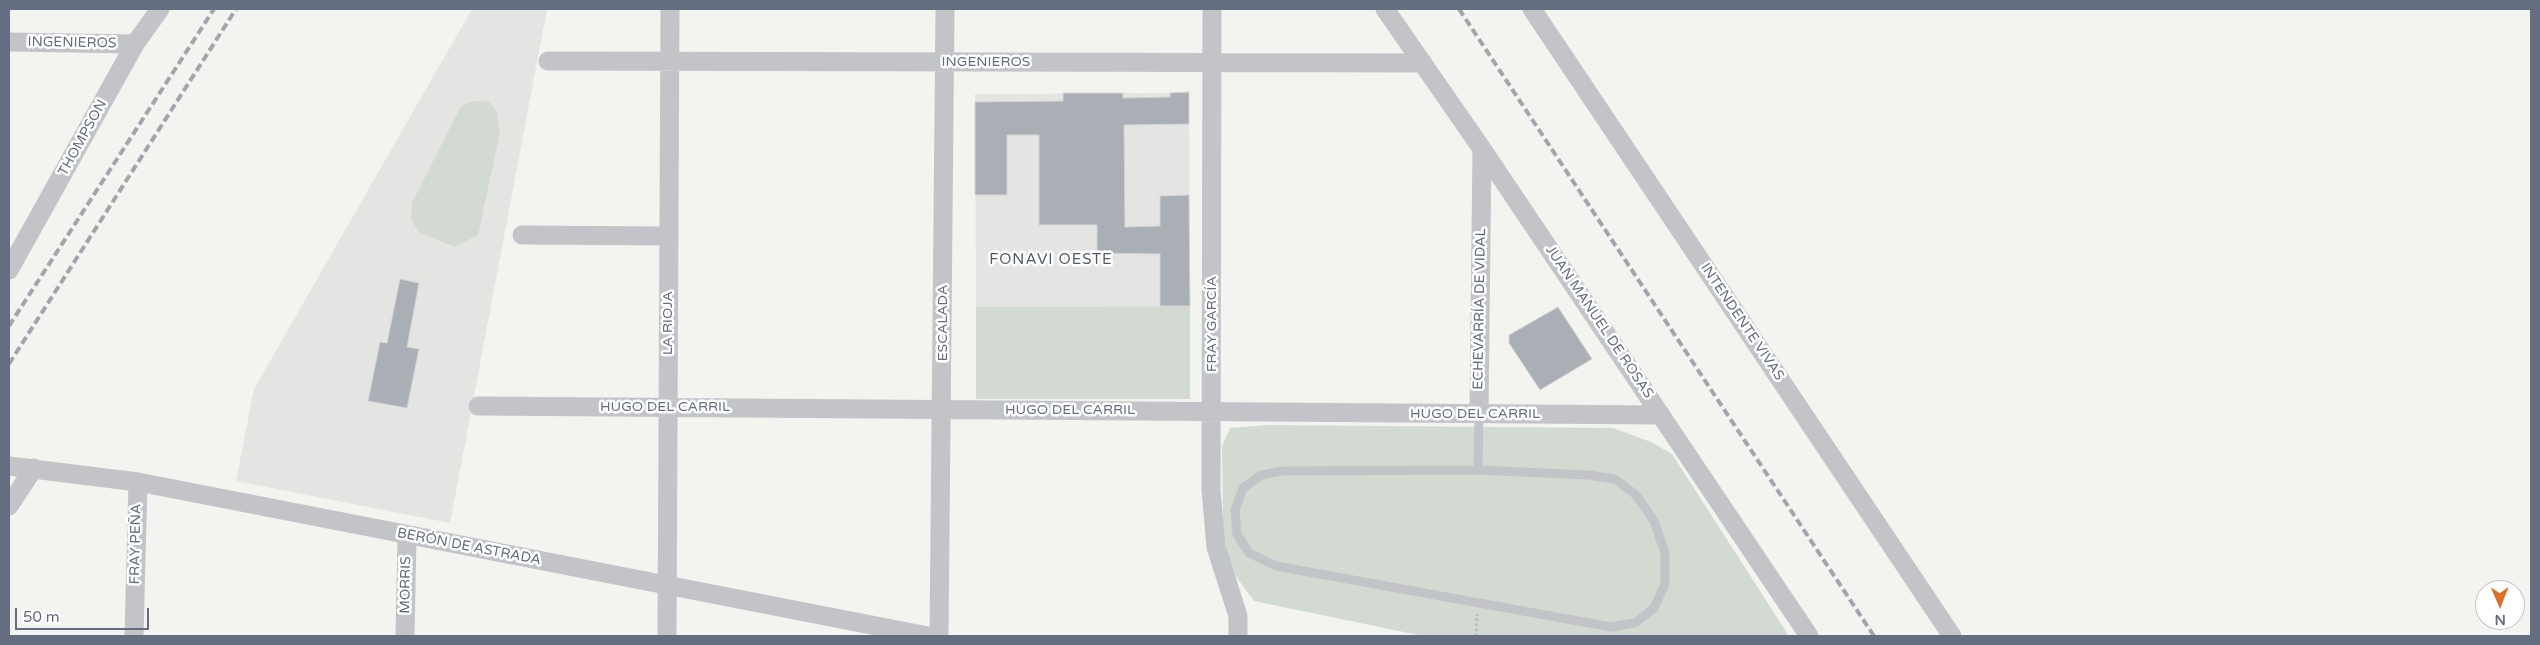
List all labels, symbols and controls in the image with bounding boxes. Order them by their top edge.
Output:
street label: INGENIEROS [27,34,117,52]
street label: INGENIEROS [942,54,1030,70]
street label: THOMPSON [55,97,111,179]
street label: ECHEVARRÍA DE VIDAL [1470,228,1490,390]
street label: JUAN MANUEL DE ROSAS [1541,242,1657,402]
district label: FONAVI OESTE [988,251,1114,269]
street label: INTENDENTE VIVAS [1697,260,1787,384]
street label: FRAY GARCÍA [1204,276,1220,372]
street label: ESCALADA [935,285,951,361]
street label: LA RIOJA [660,291,676,355]
street label: HUGO DEL CARRIL [600,399,730,415]
street label: HUGO DEL CARRIL [1005,402,1135,418]
street label: HUGO DEL CARRIL [1410,406,1540,422]
street label: FRAY PEÑA [127,504,145,584]
street label: BERÓN DE ASTRADA [396,525,542,569]
street label: MORRIS [397,556,415,614]
north arrow [2475,580,2525,630]
scale bar [18,598,151,630]
text: 50 m [23,608,60,626]
text: N [2494,611,2506,628]

